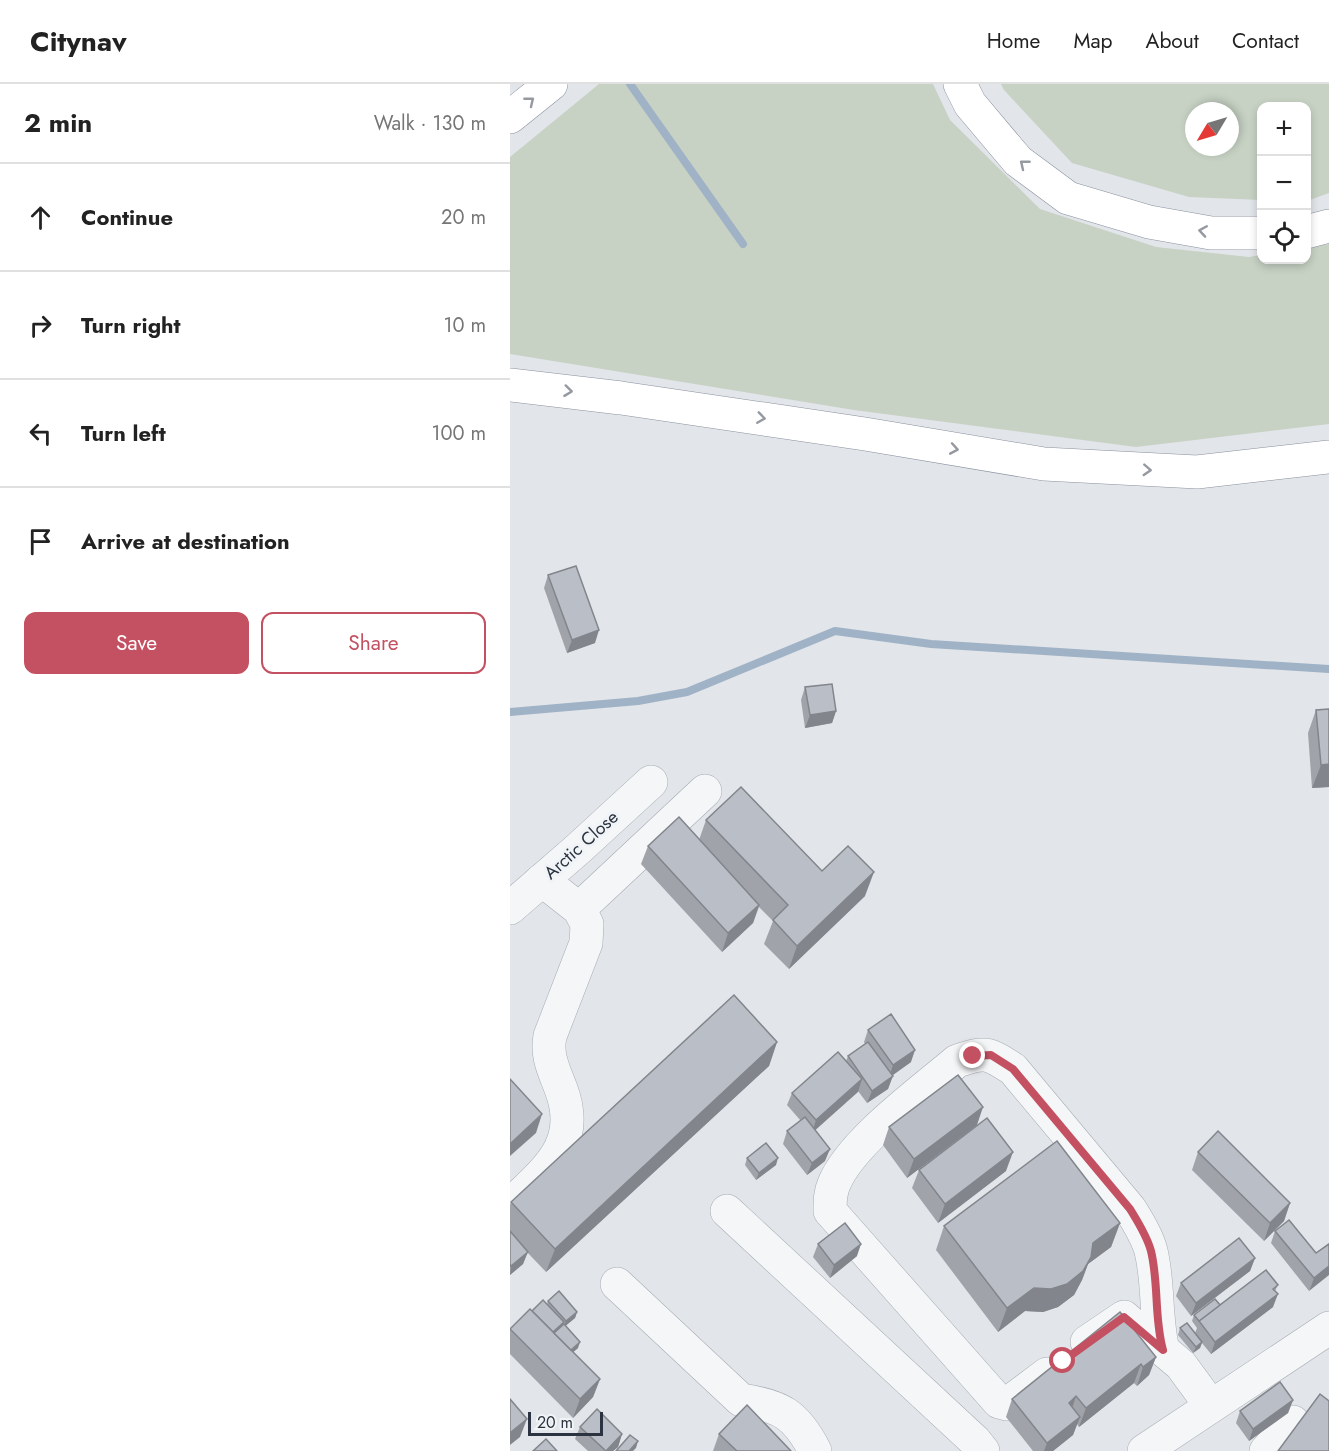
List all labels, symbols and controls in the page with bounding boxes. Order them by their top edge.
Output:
text: Citynav [30,21,127,62]
text: Home [987,26,1040,56]
text: Map [1073,26,1113,56]
text: About [1146,26,1199,56]
text: Contact [1232,26,1299,56]
one-way arrow [524,97,535,108]
north arrow [1185,102,1239,156]
map controls [1257,102,1311,264]
button: + [1257,102,1311,156]
text: 2 min [24,104,92,142]
text: Walk · 130 m [374,109,486,138]
button: − [1257,156,1311,210]
one-way arrow [1019,161,1030,172]
icon: ahead [24,201,57,234]
text: Continue [81,201,173,233]
text: 20 m [441,203,486,232]
button: locate [1257,210,1311,264]
one-way arrow [1199,226,1208,238]
icon: right [24,309,57,342]
text: Turn right [81,309,181,341]
text: 10 m [443,311,486,340]
one-way arrow [564,385,573,397]
one-way arrow [757,412,766,424]
icon: left [24,417,57,450]
text: Turn left [81,417,166,449]
text: 100 m [431,419,486,448]
one-way arrow [948,442,958,455]
one-way arrow [1143,463,1152,476]
icon: arrive [24,525,57,558]
text: Arrive at destination [81,525,290,557]
button: Save [24,612,249,674]
button: Share [261,612,486,674]
street label: Arctic Close [538,804,624,886]
route end [959,1042,985,1068]
route start [1049,1347,1075,1373]
scale bar [528,1409,603,1436]
text: 20 m [537,1411,573,1434]

